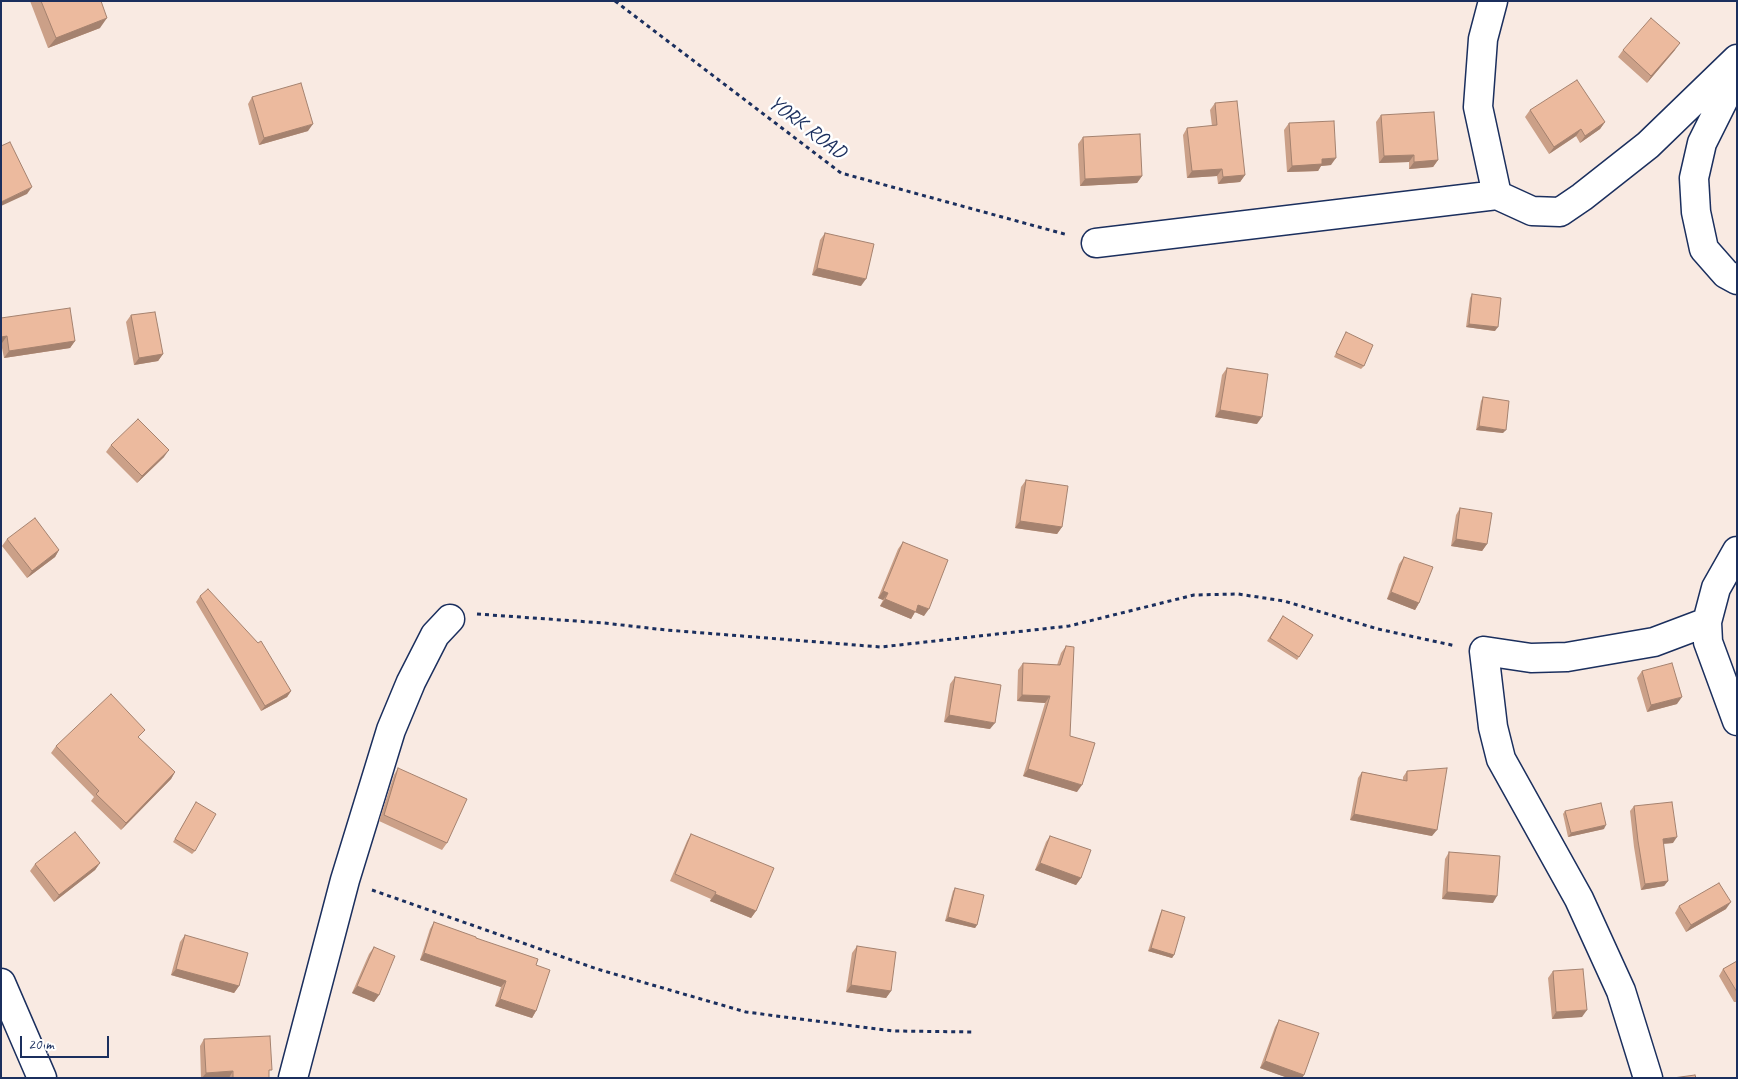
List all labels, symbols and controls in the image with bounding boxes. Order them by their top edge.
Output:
street label: YORK ROAD [763,91,851,165]
scale bar [22,1026,111,1058]
text: 20 m [28,1035,54,1054]

